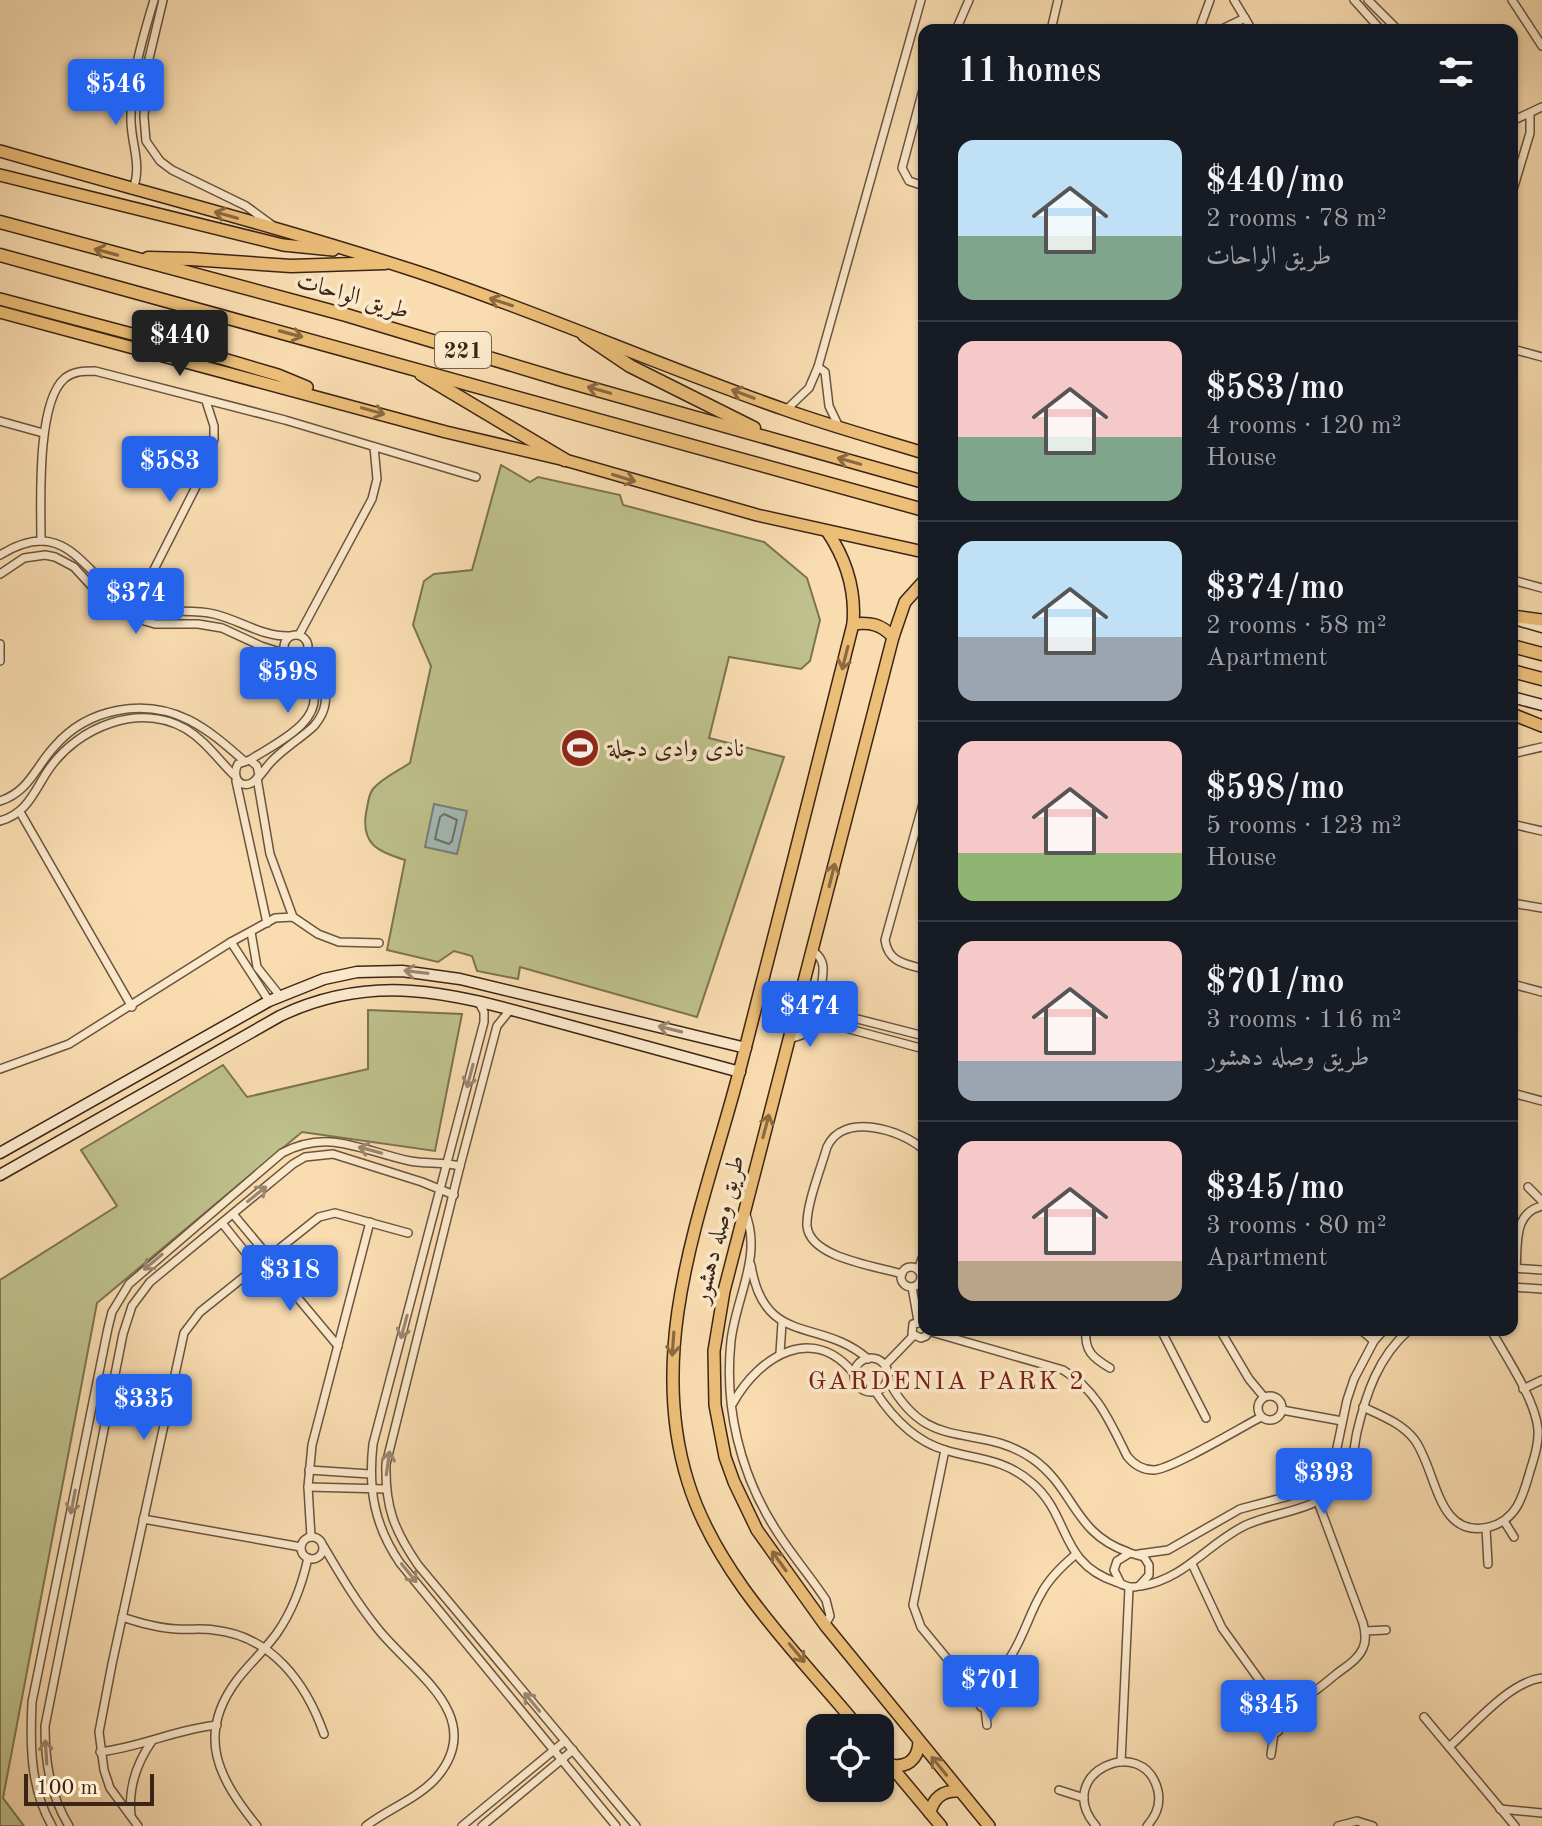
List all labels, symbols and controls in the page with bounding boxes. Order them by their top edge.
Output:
icon: filters [1434,50,1478,94]
text: 11 homes [958,55,1101,89]
pin: $546 [69,59,163,127]
text: $546 [86,72,146,98]
text: $440/mo [1206,165,1345,199]
icon: home [1022,172,1118,268]
text: 2 rooms · 78 m² [1206,206,1387,232]
one-way arrow [214,207,240,222]
one-way arrow [93,243,119,258]
text: طريق الواحات [1206,244,1331,270]
street label: طريق الواحات [293,269,411,325]
one-way arrow [488,293,513,308]
pin: $440 [133,310,227,378]
text: $440 [150,323,210,349]
one-way arrow [278,327,304,342]
road number: 221 [435,332,491,368]
text: $583/mo [1206,372,1345,406]
icon: home [1022,373,1118,469]
one-way arrow [586,382,612,397]
one-way arrow [732,386,756,400]
one-way arrow [360,404,386,419]
text: 4 rooms · 120 m² [1206,413,1402,439]
pin: $583 [123,436,217,504]
text: House [1206,445,1277,471]
text: $583 [140,449,200,475]
one-way arrow [837,453,862,467]
one-way arrow [611,471,637,486]
pin: $374 [89,568,183,636]
text: $374/mo [1206,572,1345,606]
icon: home [1022,573,1118,669]
text: $374 [106,581,166,607]
text: 2 rooms · 58 m² [1206,613,1387,639]
one-way arrow [836,644,851,670]
text: Apartment [1206,645,1328,671]
pin: $598 [241,647,335,715]
text: $598 [258,660,318,686]
sports icon: نادى وادى دجلة [559,727,601,769]
place label: نادى وادى دجلة [607,738,744,762]
text: $598/mo [1206,772,1345,806]
icon: home [1022,773,1118,869]
text: 5 rooms · 123 m² [1206,813,1402,839]
text: House [1206,845,1277,871]
one-way arrow [826,862,841,888]
one-way arrow [404,965,430,980]
text: $701/mo [1206,966,1345,1000]
icon: home [1022,973,1118,1069]
pin: $474 [763,981,857,1049]
text: $474 [780,994,840,1020]
text: 3 rooms · 116 m² [1206,1007,1402,1033]
one-way arrow [658,1021,683,1036]
text: طريق وصله دهشور [1206,1045,1370,1071]
one-way arrow [461,1062,476,1088]
one-way arrow [759,1114,774,1139]
one-way arrow [357,1142,383,1157]
street label: طريق وصله دهشور [690,1153,751,1308]
text: $345/mo [1206,1172,1345,1206]
icon: home [1022,1173,1118,1269]
one-way arrow [246,1185,267,1203]
text: 3 rooms · 80 m² [1206,1213,1387,1239]
pin: $318 [243,1245,337,1313]
text: Apartment [1206,1245,1328,1271]
one-way arrow [144,1253,164,1271]
text: $318 [260,1258,320,1284]
one-way arrow [395,1314,410,1340]
one-way arrow [665,1330,680,1357]
district label: GARDENIA PARK 2 [808,1369,1086,1395]
pin: $335 [97,1374,191,1442]
text: $335 [114,1387,174,1413]
pin: $393 [1277,1448,1371,1516]
one-way arrow [381,1451,396,1477]
text: $393 [1294,1461,1354,1487]
one-way arrow [64,1489,79,1514]
one-way arrow [771,1550,788,1572]
one-way arrow [399,1563,417,1584]
one-way arrow [788,1643,806,1663]
pin: $701 [944,1655,1038,1723]
text: $701 [961,1668,1021,1694]
pin: $345 [1222,1680,1316,1748]
one-way arrow [523,1692,541,1712]
text: $345 [1239,1693,1299,1719]
map controls [806,1714,894,1802]
button: locate [806,1714,894,1802]
one-way arrow [38,1739,53,1766]
one-way arrow [930,1756,947,1777]
scale bar [24,1770,154,1806]
text: 100 m [36,1777,98,1799]

